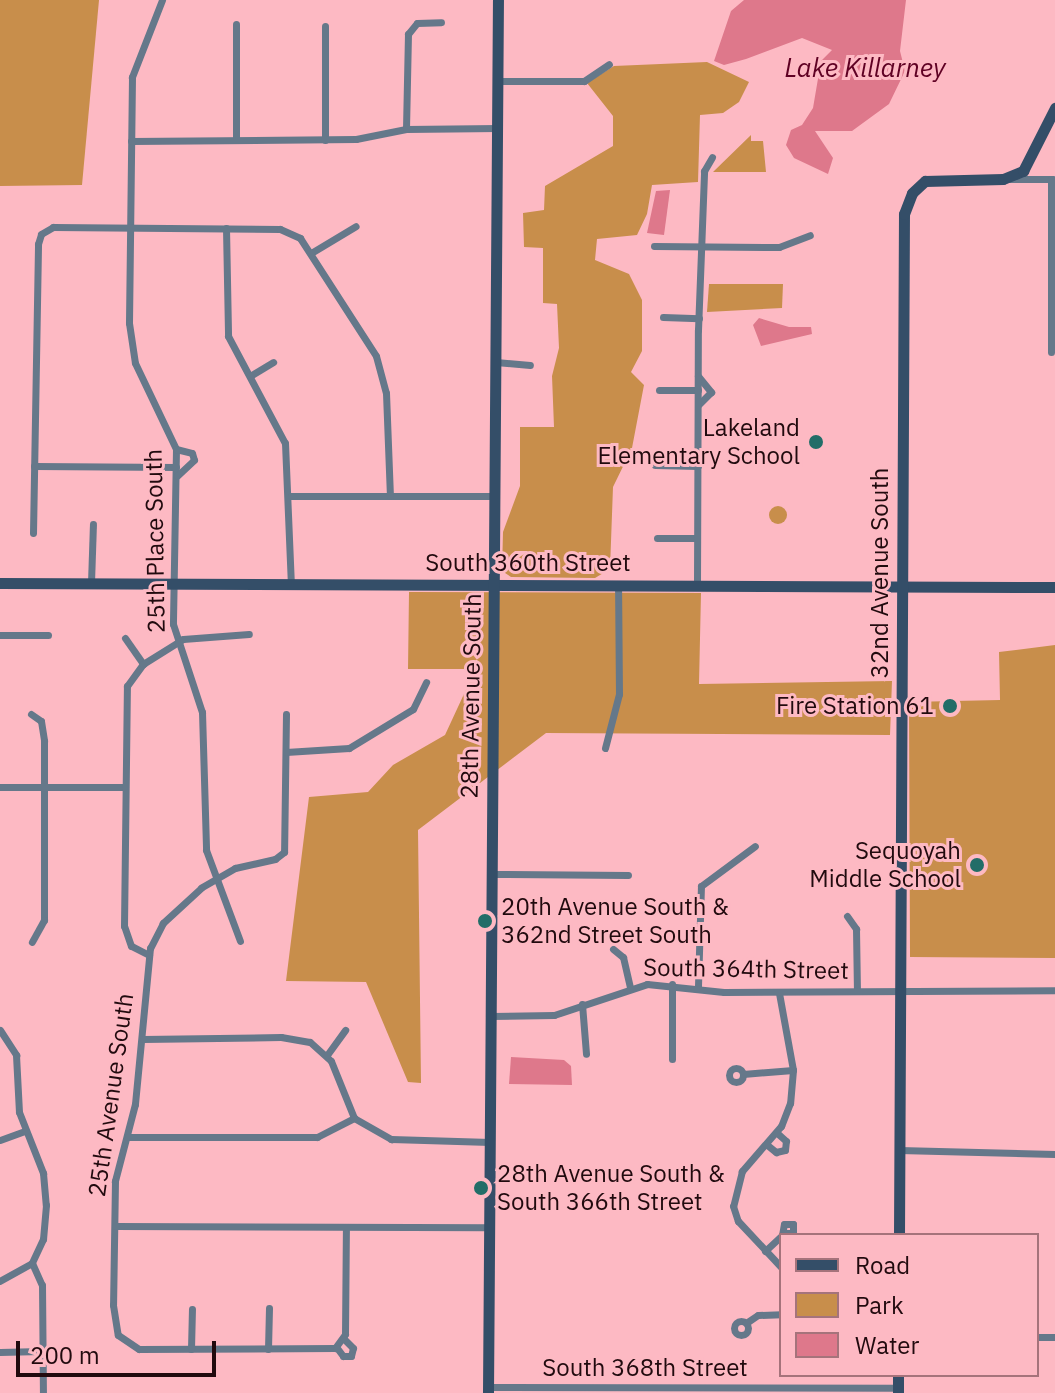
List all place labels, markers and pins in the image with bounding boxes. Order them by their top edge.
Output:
place label: Lakeland Elementary School [598,414,800,470]
marker: Lakeland Elementary School [807,433,825,451]
place label: Fire Station 61 [776,692,934,720]
marker: Fire Station 61 [941,697,959,715]
place label: Sequoyah Middle School [809,837,961,893]
marker: Sequoyah Middle School [968,856,986,874]
place label: 20th Avenue South & 362nd Street South [501,893,729,949]
marker: 20th Avenue South & 362nd Street South [476,912,494,930]
place label: 28th Avenue South & South 366th Street [497,1160,725,1216]
marker: 28th Avenue South & South 366th Street [472,1179,490,1197]

